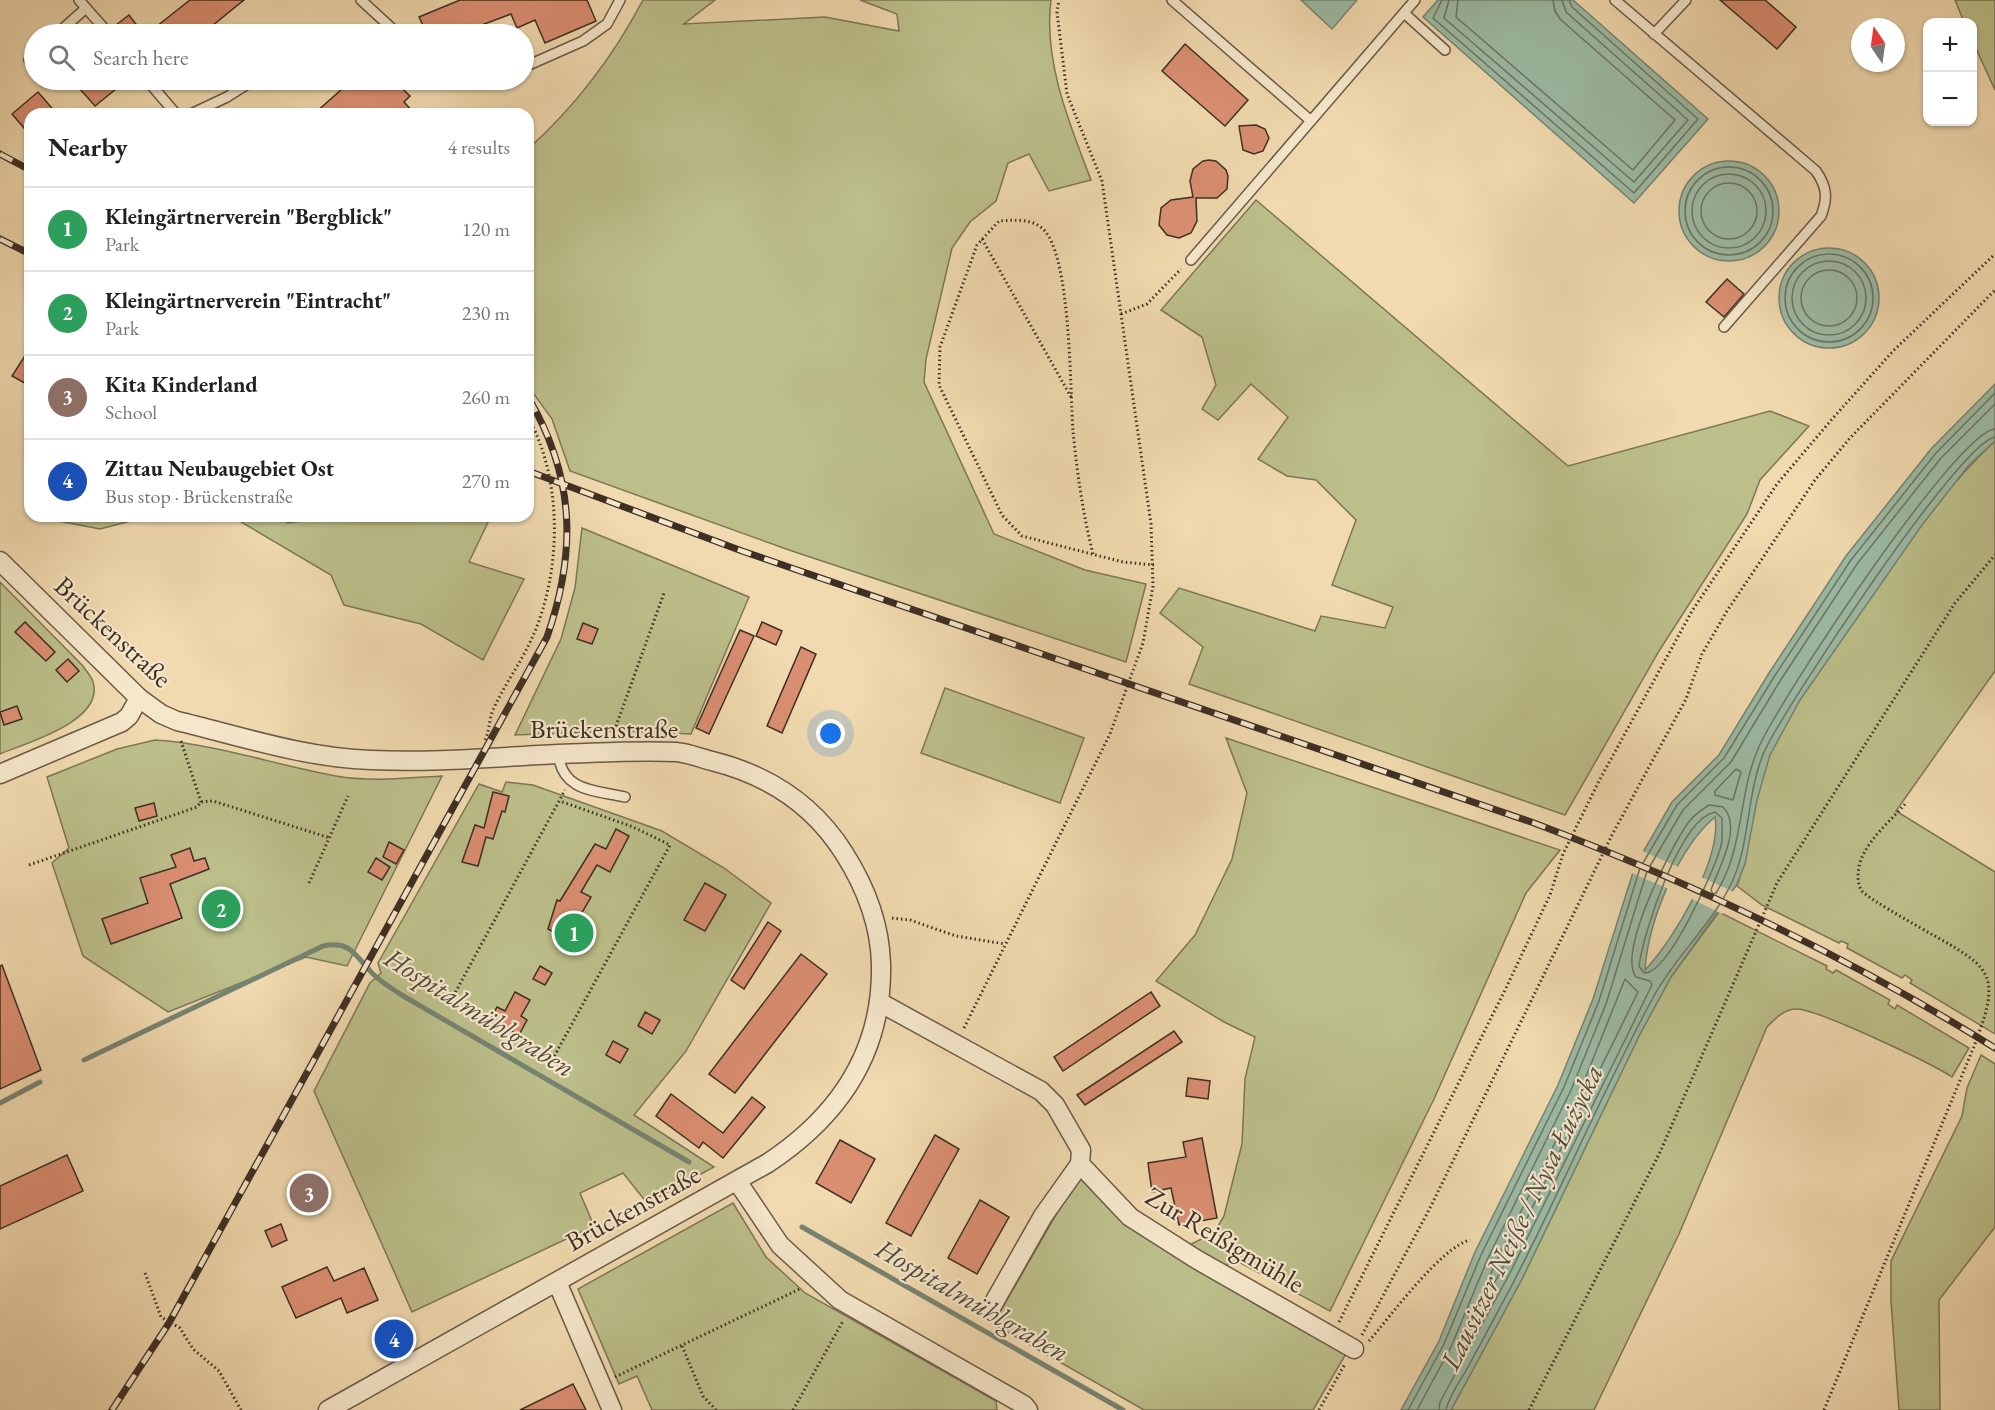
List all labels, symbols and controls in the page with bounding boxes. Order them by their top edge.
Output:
north arrow [1851,18,1905,72]
map controls [1923,18,1977,126]
button: + [1923,18,1977,72]
search box [24,24,534,90]
icon: search [45,41,78,74]
text: Search here [93,43,188,72]
button: − [1923,72,1977,126]
text: Nearby [48,130,128,164]
text: 4 results [447,134,510,160]
text: Kleingärtnerverein "Bergblick" [105,202,392,231]
text: 1 [62,216,73,242]
text: 120 m [462,216,510,242]
text: Park [105,231,139,257]
text: Kleingärtnerverein "Eintracht" [105,286,391,315]
text: 2 [62,300,73,326]
text: 230 m [462,300,510,326]
text: Park [105,315,139,341]
text: Kita Kinderland [105,370,258,399]
text: 3 [62,384,73,410]
text: 260 m [462,384,510,410]
text: School [105,399,157,425]
text: Zittau Neubaugebiet Ost [105,454,334,483]
text: 4 [62,468,73,494]
text: 270 m [462,468,510,494]
text: Bus stop · Brückenstraße [105,483,293,509]
street label: Brückenstraße [47,568,180,695]
street label: Brückenstraße [530,711,678,746]
your location [816,719,845,748]
pin: 2 [202,886,240,932]
pin: 1 [554,910,594,956]
water label: Hospitalmühlgraben [377,939,582,1085]
water label: Lausitzer Neiße / Nysa Łużycka [1431,1058,1611,1376]
street label: Brückenstraße [559,1156,706,1259]
pin: 3 [290,1170,328,1216]
street label: Zur Reißigmühle [1139,1178,1311,1301]
water label: Hospitalmühlgraben [869,1230,1076,1370]
pin: 4 [374,1316,414,1362]

